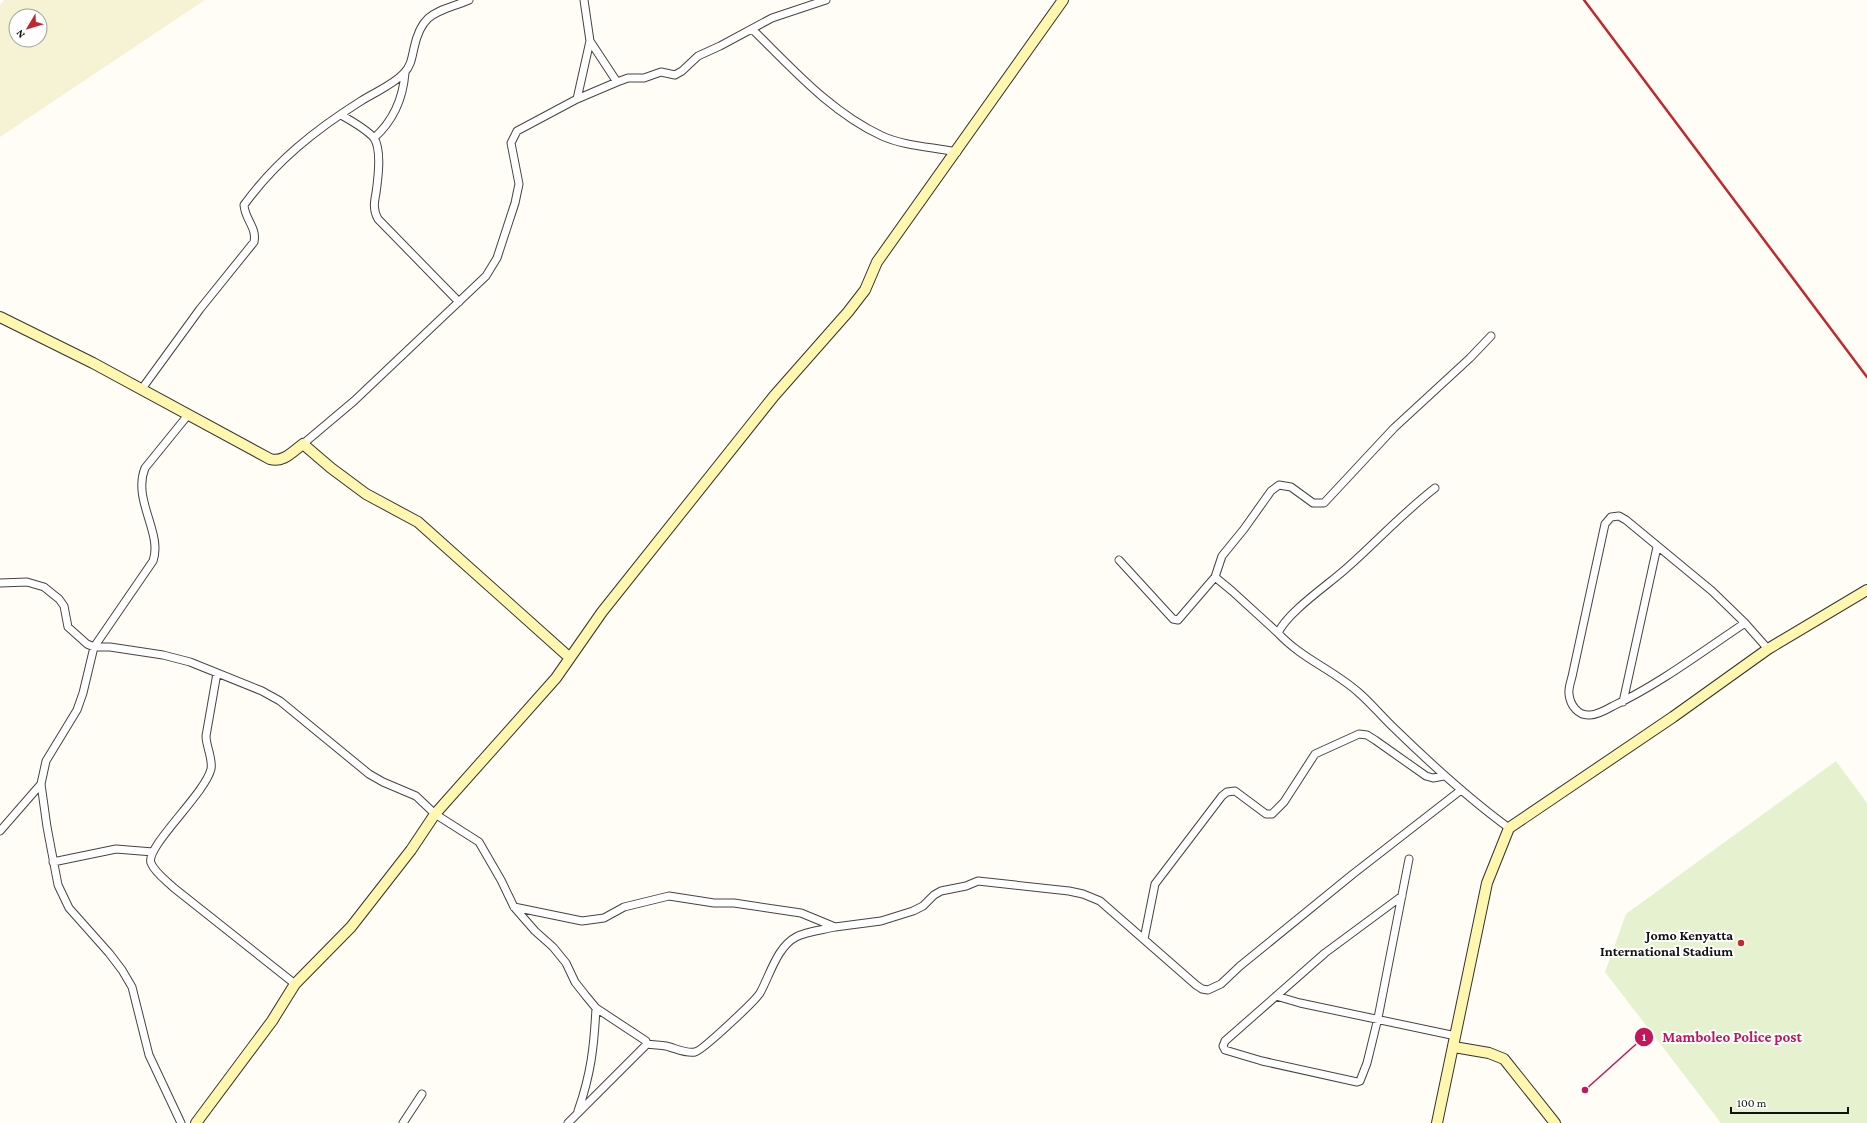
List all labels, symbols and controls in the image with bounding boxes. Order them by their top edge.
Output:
north arrow [8,8,48,48]
text: N [13,27,27,41]
place label: Jomo Kenyatta International Stadium [1600,927,1733,959]
marker: Jomo Kenyatta International Stadium [1736,938,1746,948]
callout: Mamboleo Police post [1634,1024,1810,1051]
text: Mamboleo Police post [1662,1029,1802,1045]
text: 1 [1642,1030,1647,1044]
scale bar [1731,1089,1848,1115]
text: 100 m [1737,1096,1767,1110]

